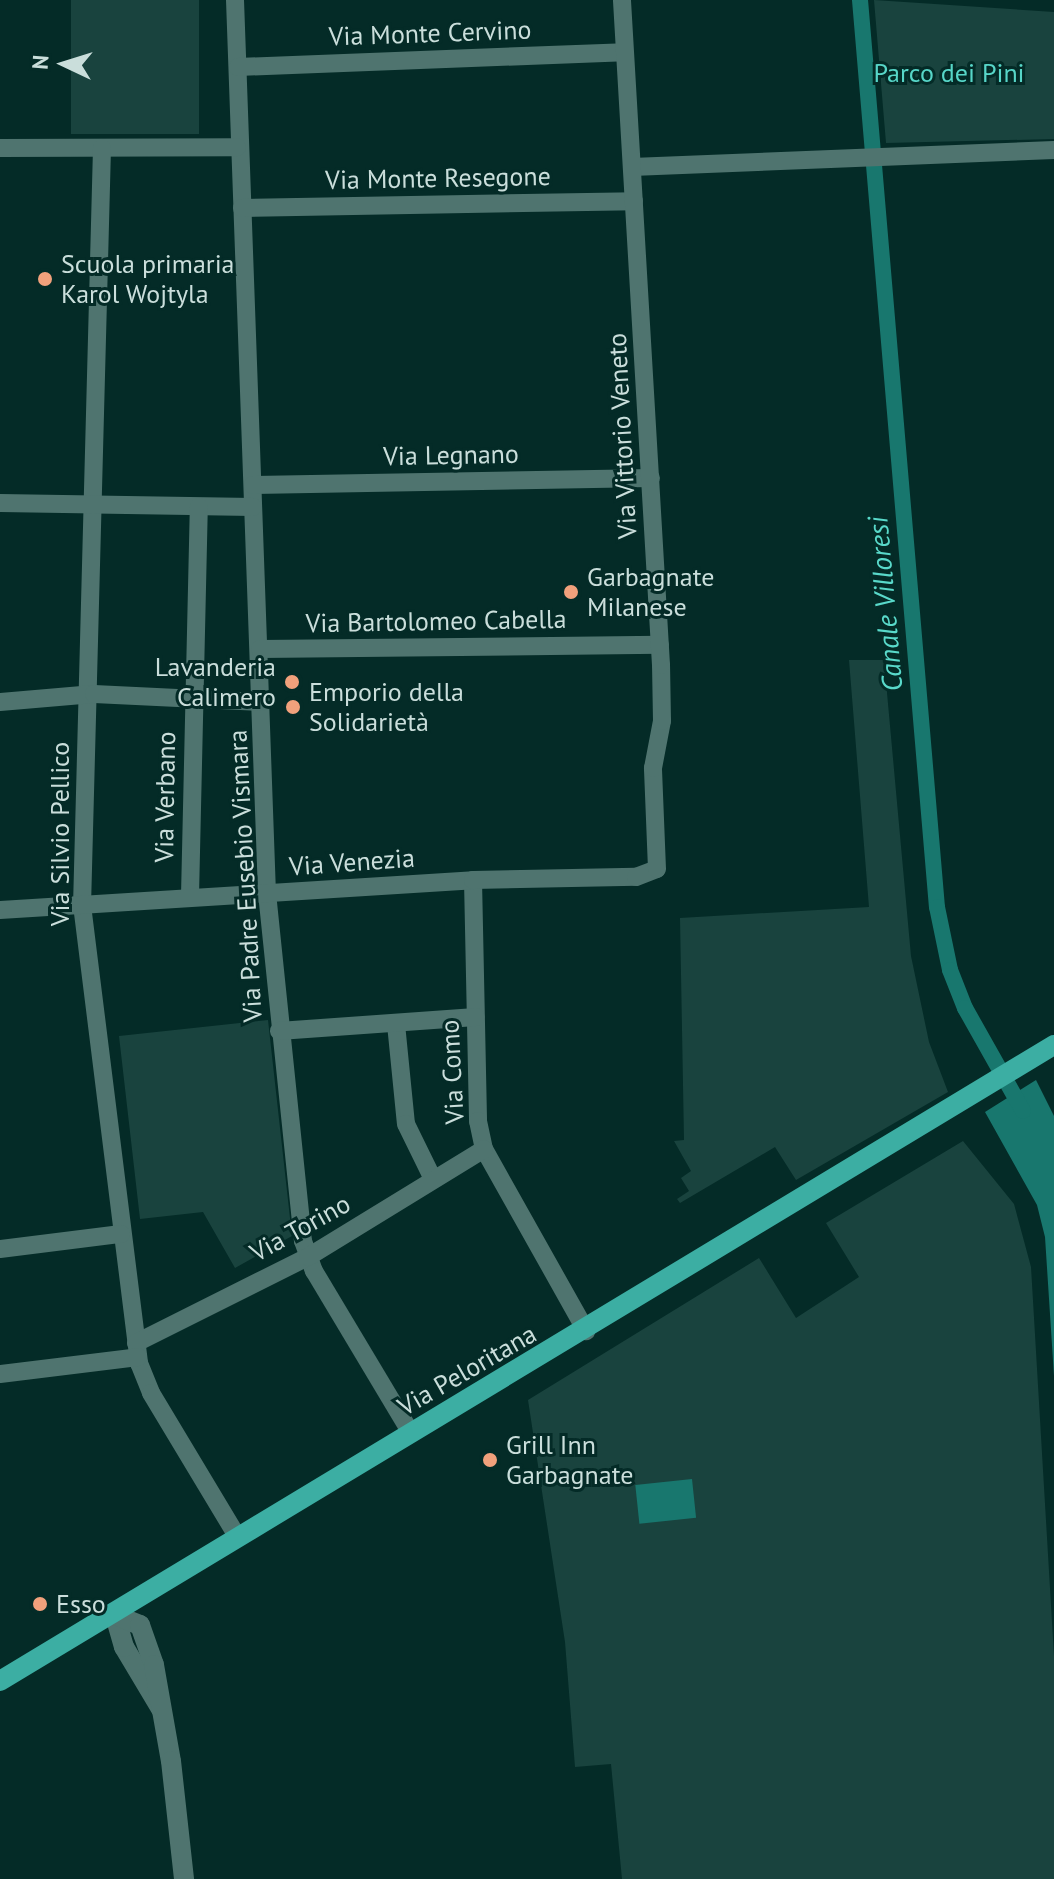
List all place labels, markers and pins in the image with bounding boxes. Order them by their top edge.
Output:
place label: Scuola primaria Karol Wojtyla [61,248,234,310]
marker: Scuola primaria Karol Wojtyla [36,270,54,288]
place label: Garbagnate Milanese [587,561,714,622]
marker: Garbagnate Milanese [562,583,580,601]
place label: Lavanderia Calimero [155,651,276,712]
marker: Lavanderia Calimero [283,673,301,691]
place label: Emporio della Solidarietà [309,676,464,738]
marker: Emporio della Solidarietà [284,698,302,716]
place label: Grill Inn Garbagnate [506,1429,633,1490]
marker: Grill Inn Garbagnate [481,1451,499,1469]
place label: Esso [56,1588,106,1620]
marker: Esso [31,1595,49,1613]

